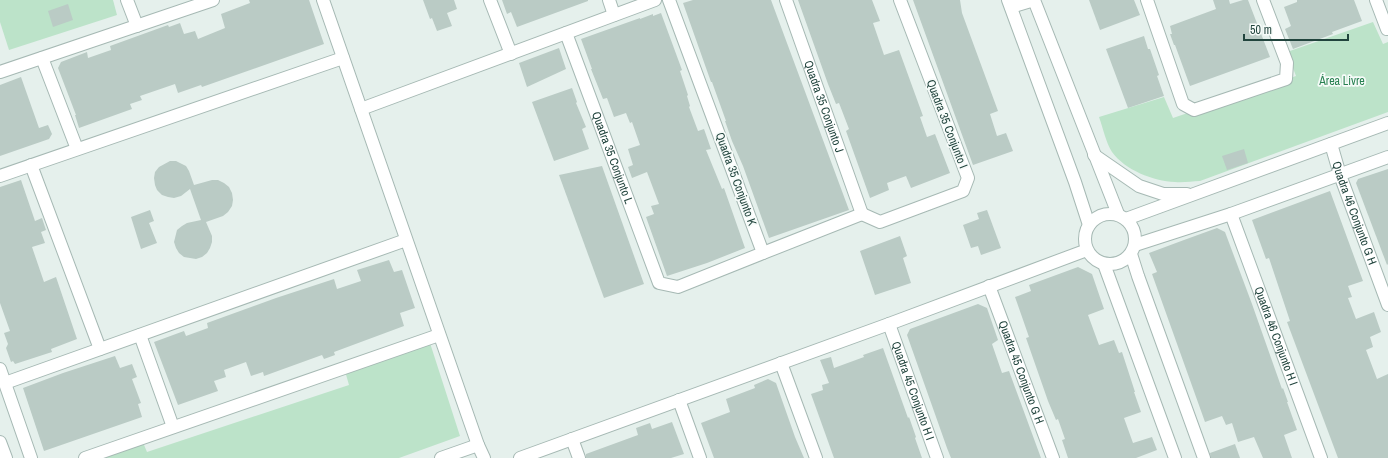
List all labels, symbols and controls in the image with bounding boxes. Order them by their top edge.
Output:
scale bar [1244,16,1348,42]
text: 50 m [1250,22,1272,38]
street label: Quadra 35 Conjunto J [800,58,848,155]
park label: Área Livre [1318,73,1365,89]
street label: Quadra 35 Conjunto I [923,77,971,171]
street label: Quadra 35 Conjunto L [588,109,637,206]
street label: Quadra 35 Conjunto K [712,130,760,228]
street label: Quadra 46 Conjunto G H [1328,159,1381,267]
street label: Quadra 46 Conjunto H I [1250,284,1302,388]
street label: Quadra 45 Conjunto G H [995,318,1048,426]
street label: Quadra 45 Conjunto H I [888,339,938,443]

